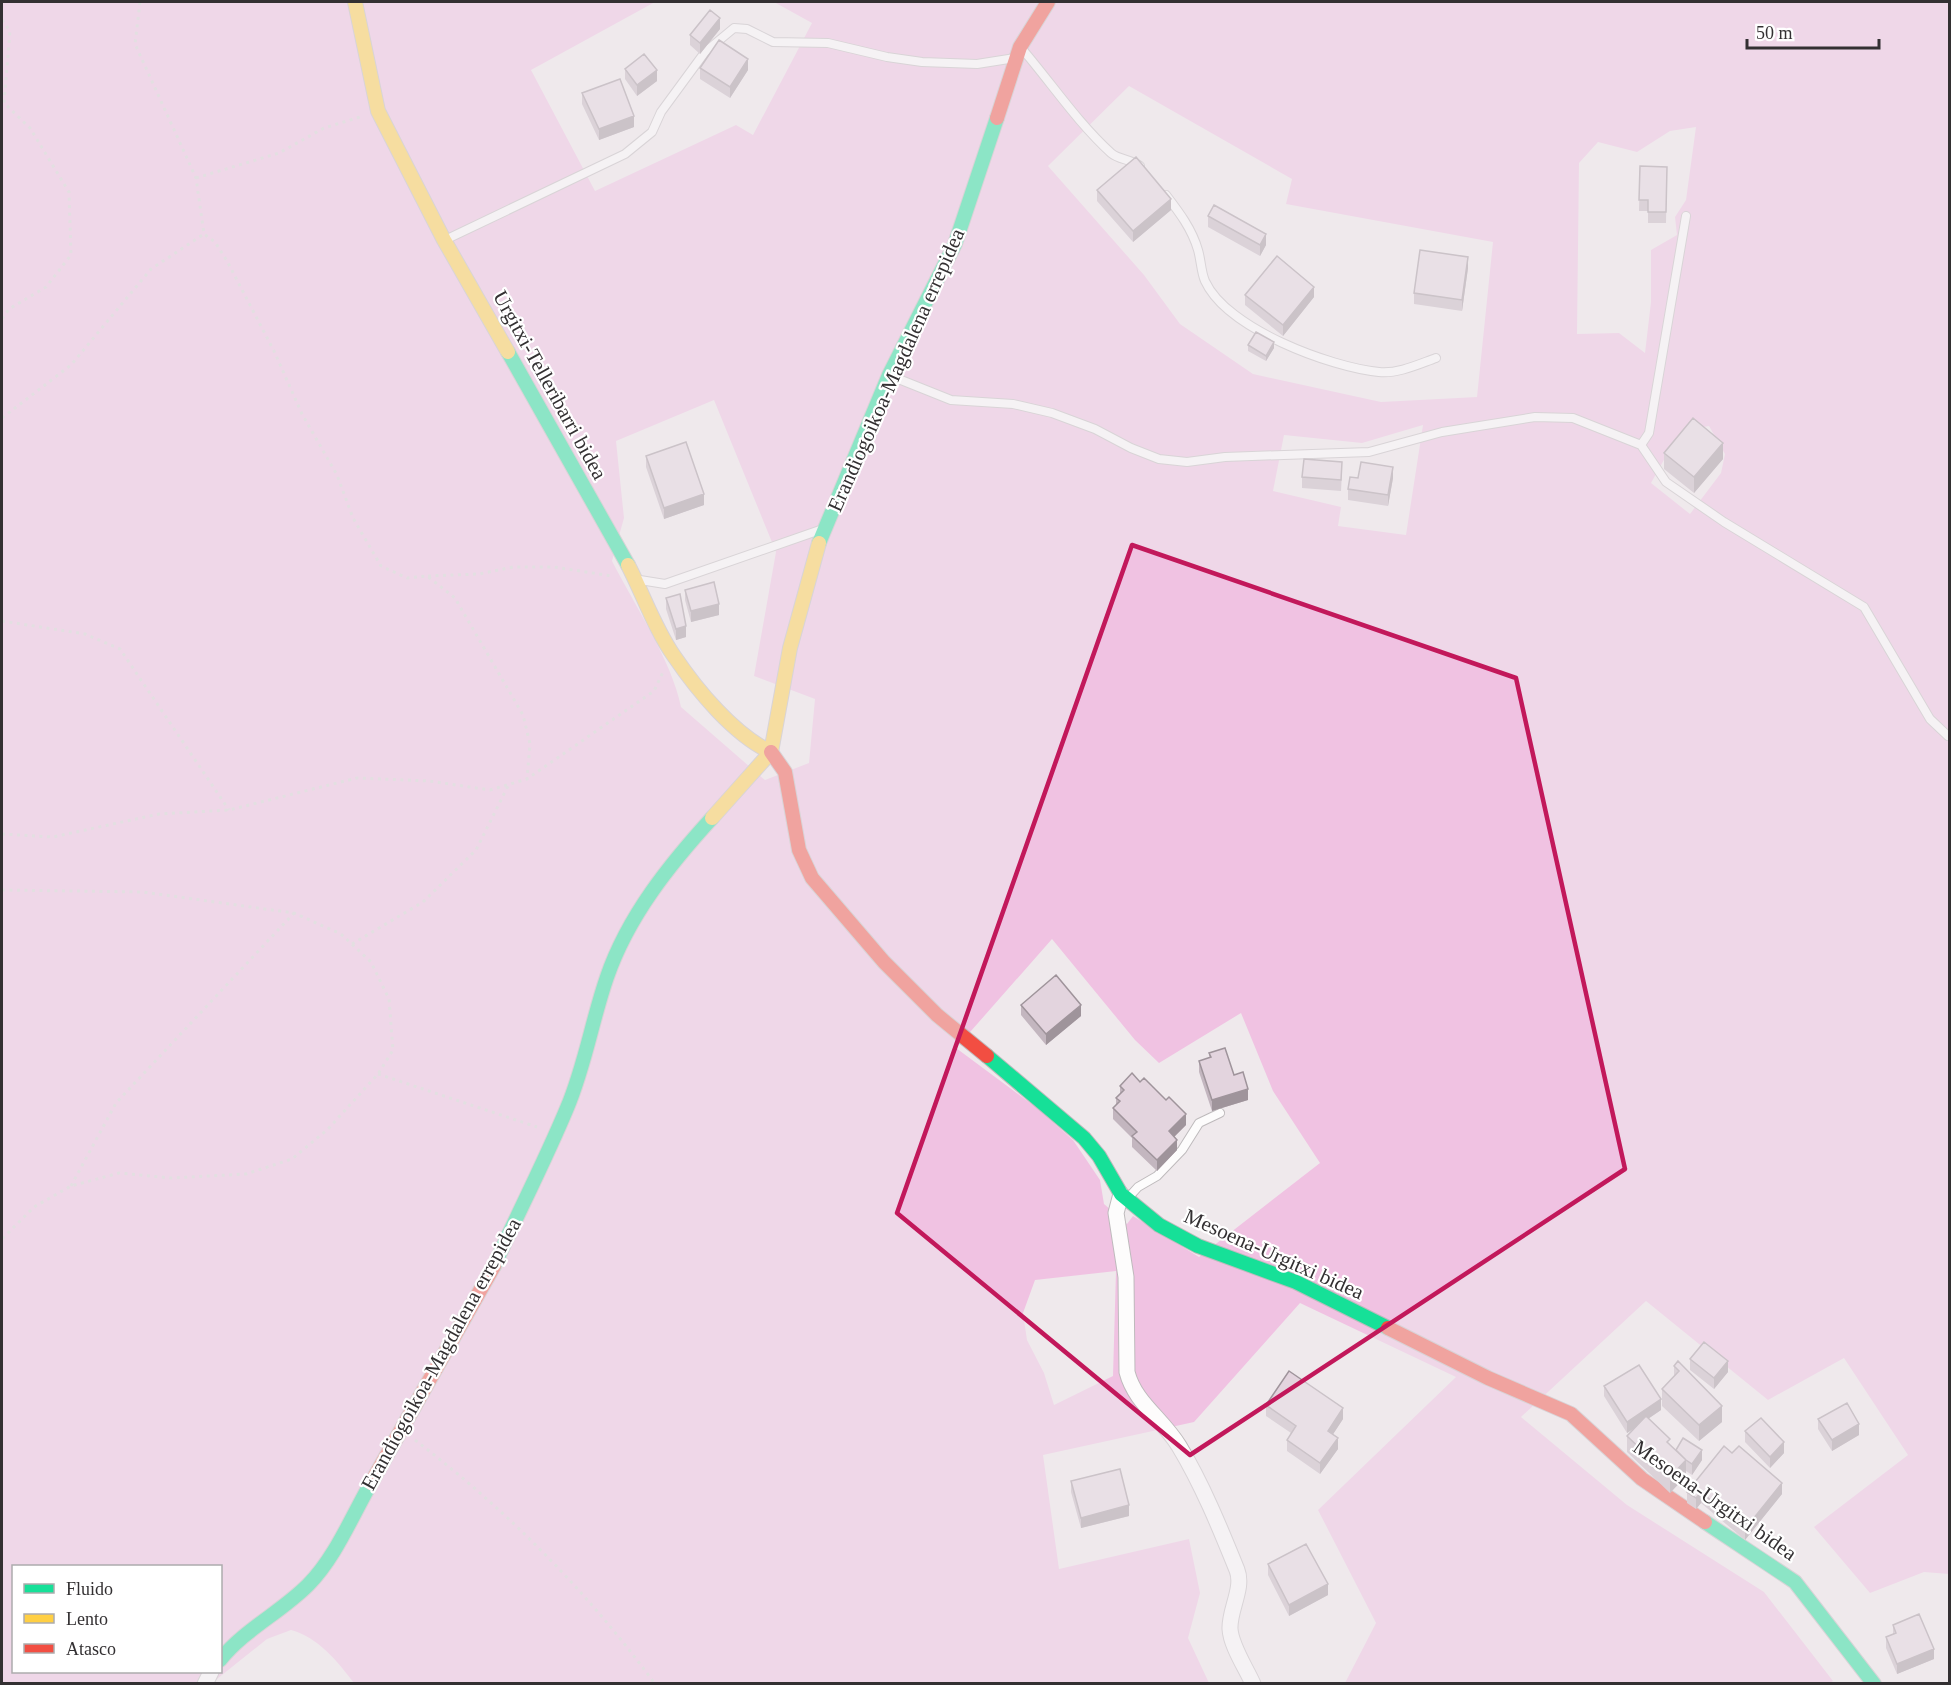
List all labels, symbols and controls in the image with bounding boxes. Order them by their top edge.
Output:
scale bar [1747,12,1879,50]
text: 50 m [1756,23,1793,43]
street label: Erandiogoikoa-Magdalena errepidea [823,224,970,515]
street label: Urgitxi-Telleribarri bidea [488,286,612,484]
street label: Mesoena-Urgitxi bidea [1181,1204,1368,1305]
street label: Erandiogoikoa-Magdalena errepidea [356,1213,526,1494]
street label: Mesoena-Urgitxi bidea [1629,1435,1802,1566]
legend [12,1565,222,1673]
text: Fluido [66,1579,113,1599]
text: Lento [66,1609,108,1629]
text: Atasco [66,1639,116,1659]

